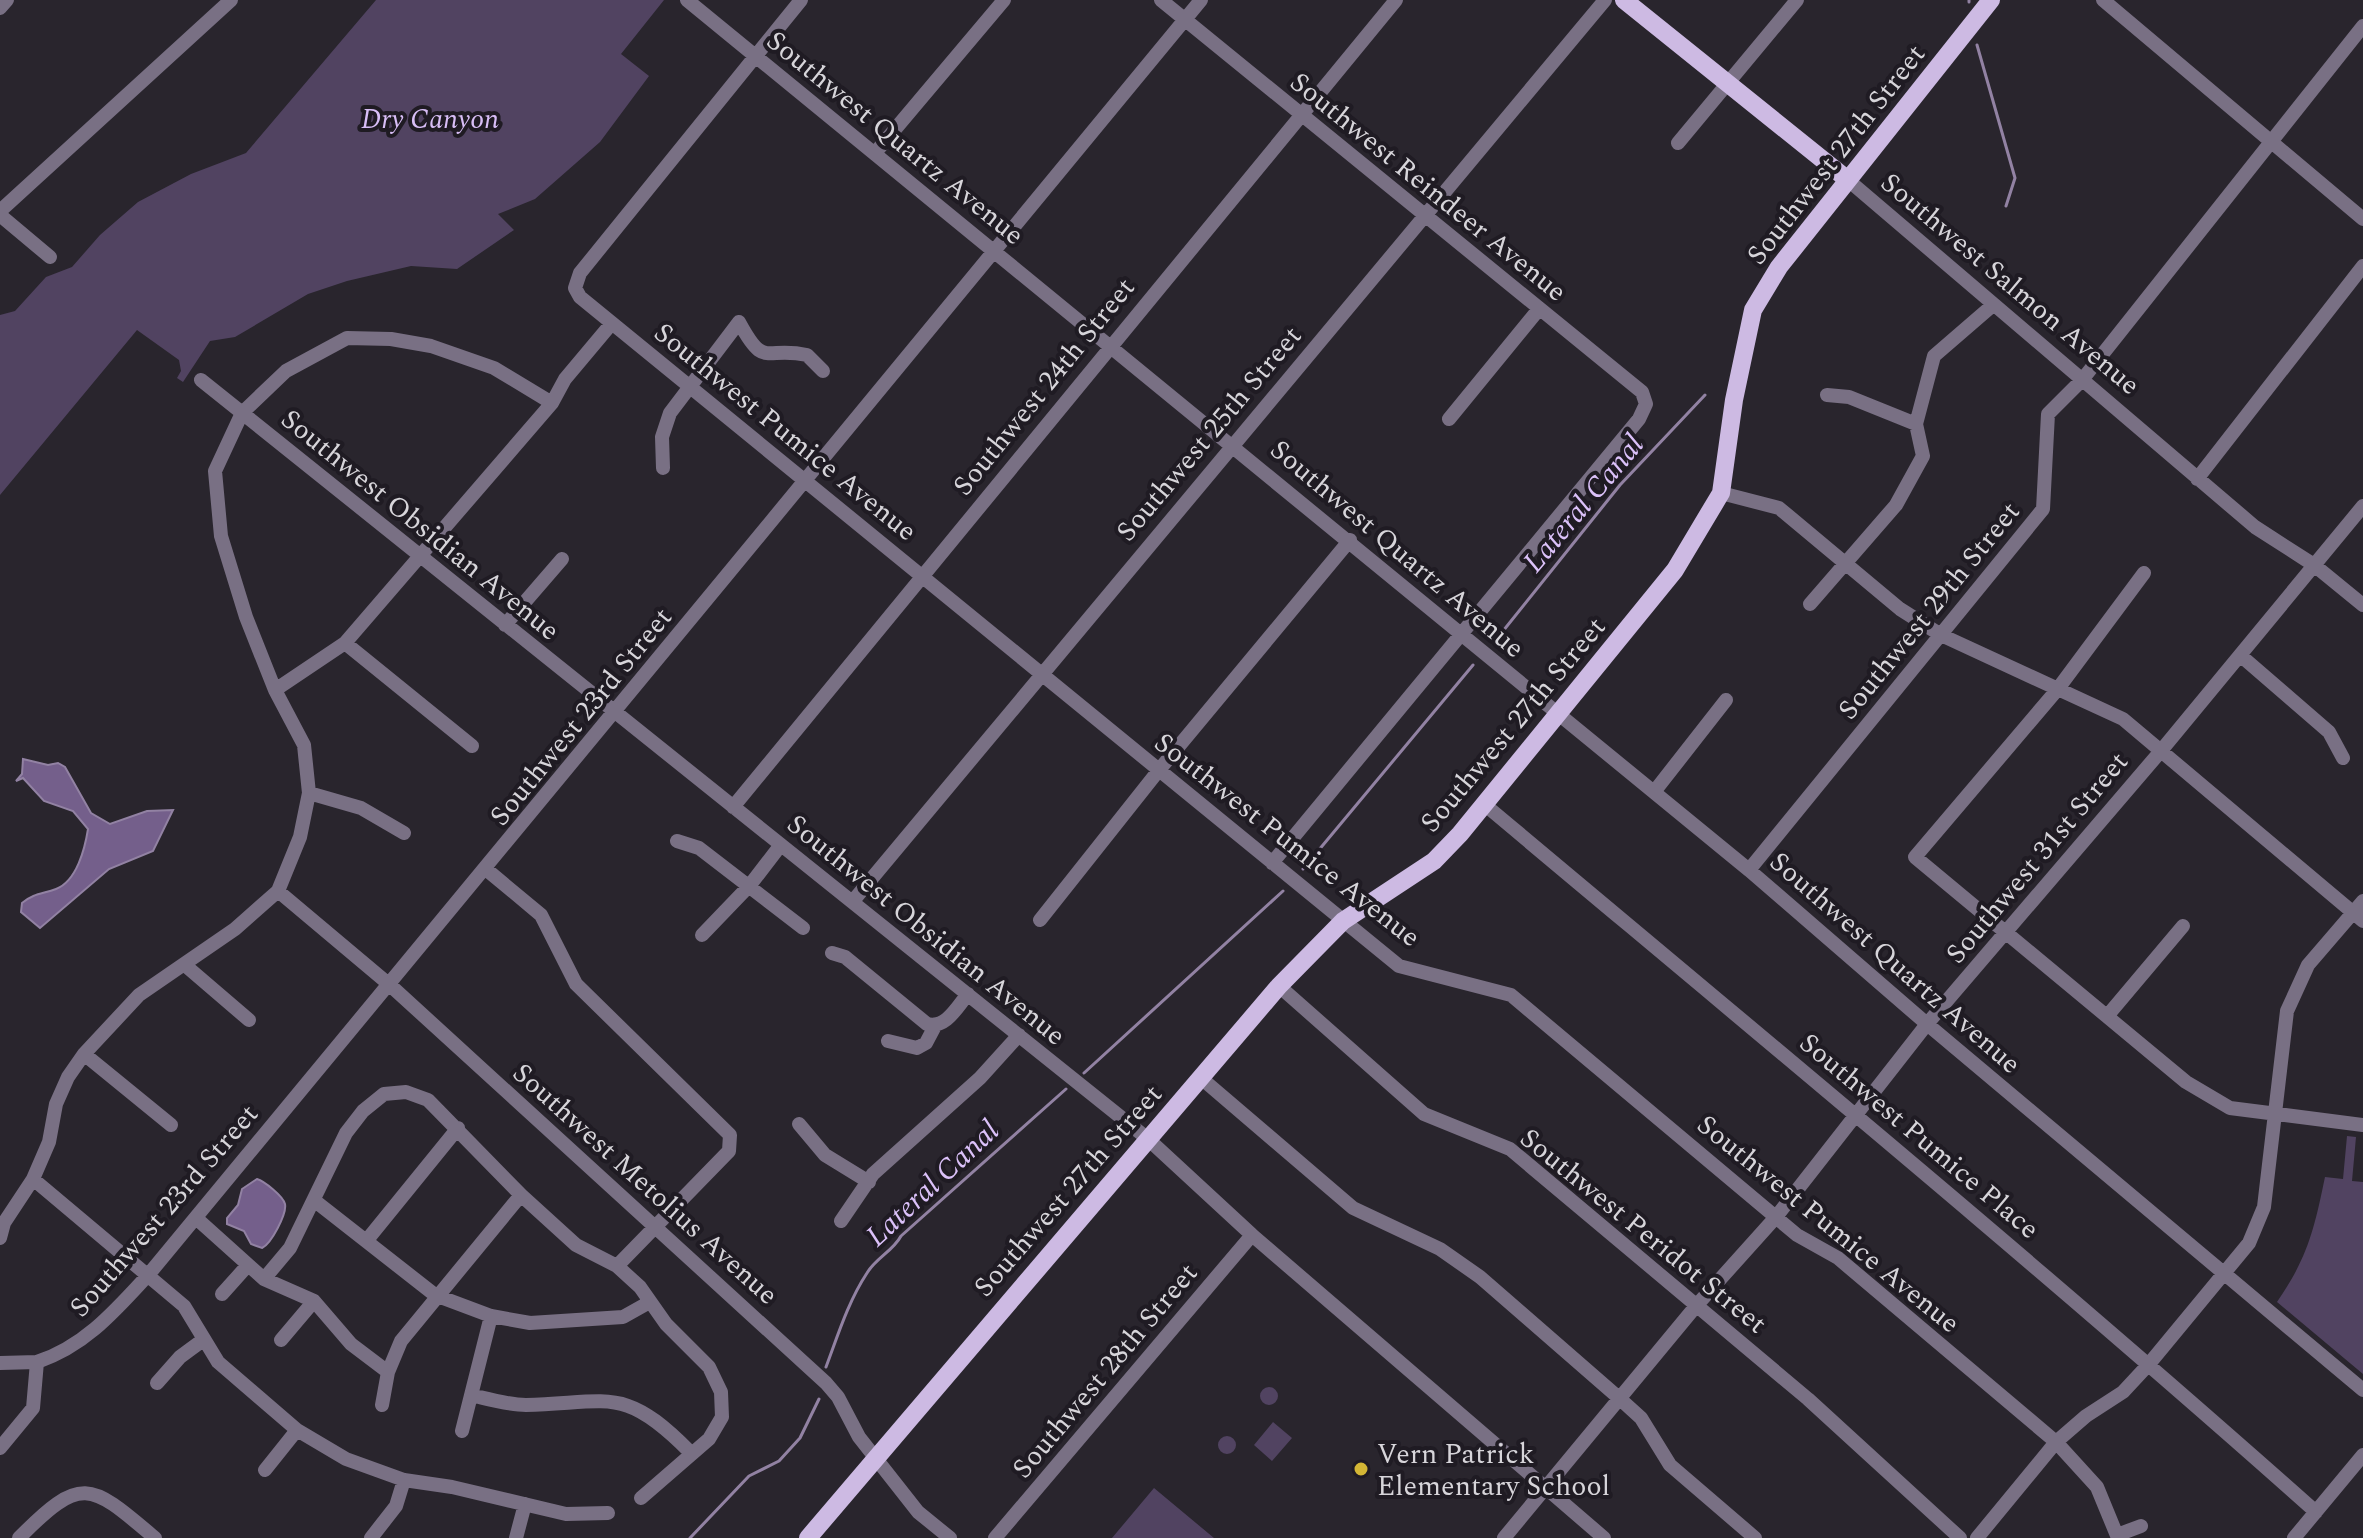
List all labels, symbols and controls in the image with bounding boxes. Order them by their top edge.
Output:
street label: Southwest Quartz Avenue [757,20,1034,256]
street label: Southwest 27th Street [1736,35,1936,275]
street label: Southwest Reindeer Avenue [1280,62,1576,313]
park label: Dry Canyon [361,98,499,141]
street label: Southwest Salmon Avenue [1871,162,2149,406]
street label: Southwest 24th Street [942,268,1146,505]
street label: Southwest Pumice Avenue [644,312,926,552]
street label: Southwest 25th Street [1106,317,1313,551]
street label: Southwest Obsidian Avenue [271,399,569,652]
water label: Lateral Canal [1512,424,1656,583]
street label: Southwest Quartz Avenue [1260,429,1534,669]
street label: Southwest 29th Street [1827,492,2031,729]
street label: Southwest 23rd Street [479,598,683,836]
street label: Southwest 27th Street [1410,608,1617,842]
street label: Southwest Pumice Avenue [1145,722,1430,958]
street label: Southwest 31st Street [1935,742,2139,974]
street label: Southwest Obsidian Avenue [777,804,1075,1057]
street label: Southwest Quartz Avenue [1760,841,2030,1085]
street label: Southwest Pumice Place [1789,1022,2049,1250]
street label: Southwest Metolius Avenue [502,1053,788,1316]
street label: Southwest 27th Street [963,1075,1173,1307]
street label: Southwest 23rd Street [59,1095,269,1327]
street label: Southwest Pumice Avenue [1687,1104,1969,1344]
water label: Lateral Canal [855,1109,1010,1258]
street label: Southwest Peridot Street [1510,1118,1776,1345]
street label: Southwest 28th Street [1002,1254,1209,1488]
place label: Vern Patrick Elementary School [1377,1433,1610,1508]
marker: Vern Patrick Elementary School [1352,1460,1370,1478]

